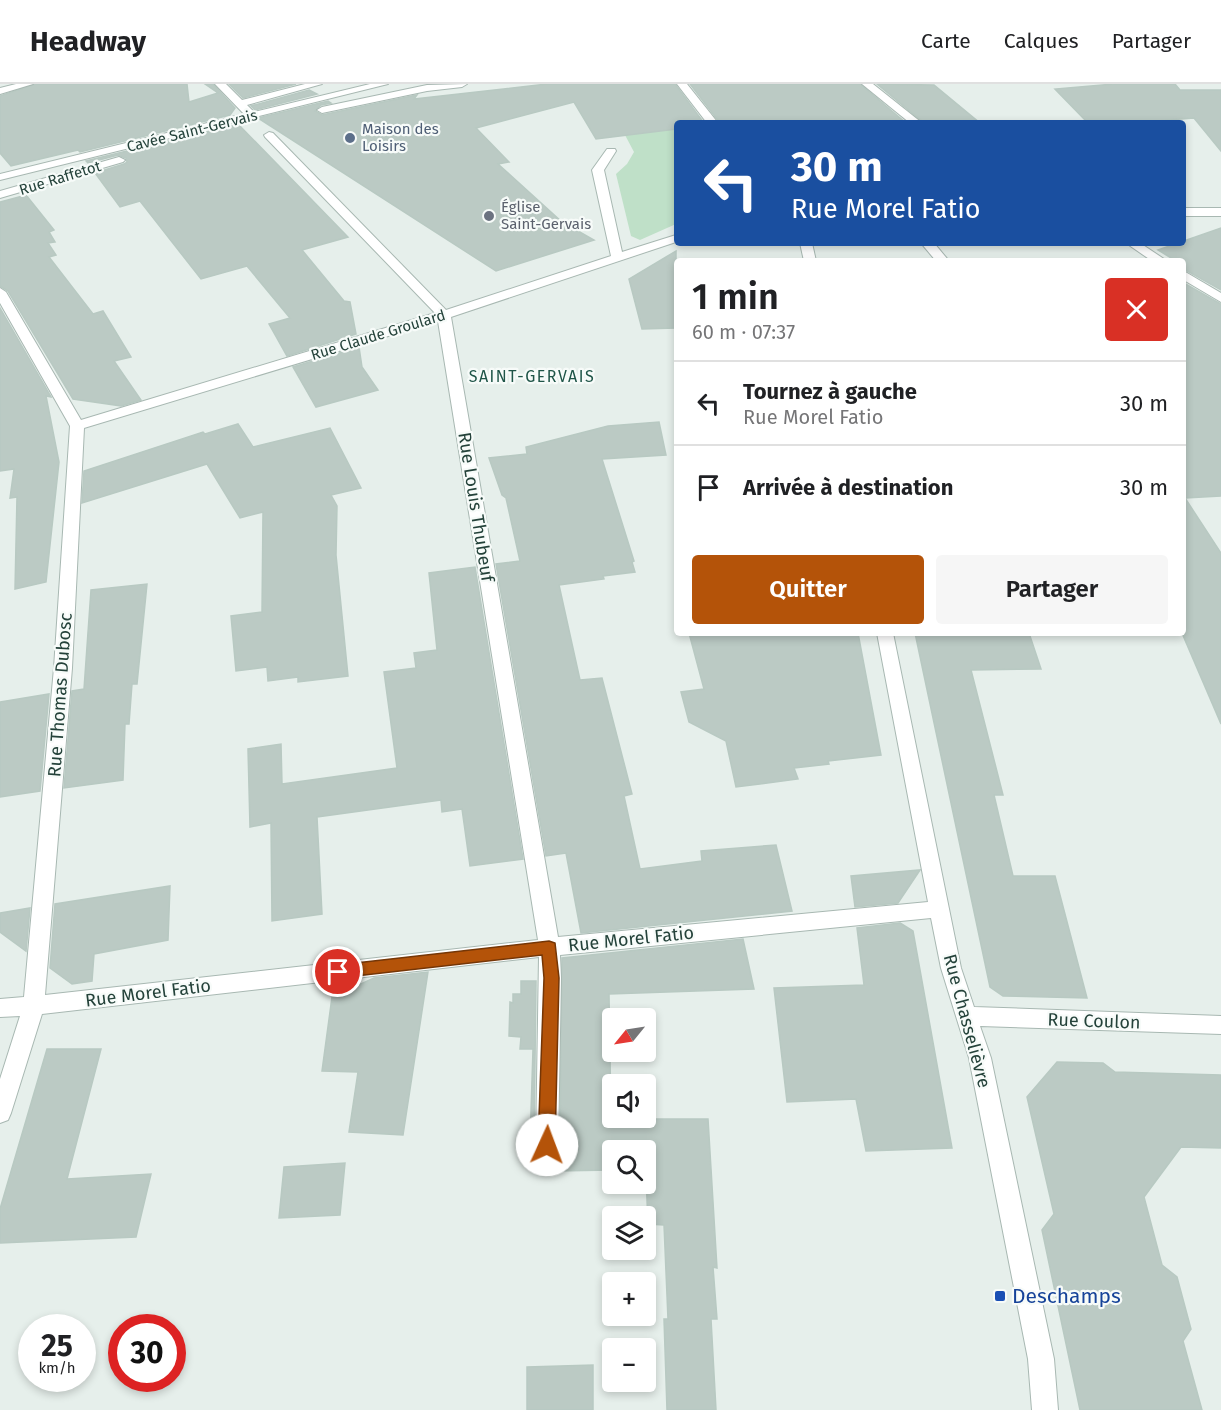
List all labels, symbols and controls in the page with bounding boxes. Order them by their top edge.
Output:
text: Headway [30,25,146,58]
text: Carte [921,28,971,54]
text: Calques [1004,28,1079,54]
text: Partager [1112,28,1191,54]
street label: Cavée Saint-Gervais [125,106,259,156]
place label: Maison des Loisirs [362,120,439,155]
marker: Maison des Loisirs [343,131,357,145]
text: 30 m [791,142,883,192]
icon: left [692,144,770,222]
street label: Rue Raffetot [17,157,104,199]
text: Rue Morel Fatio [791,193,981,225]
place label: Église Saint-Gervais [501,198,591,233]
marker: Église Saint-Gervais [482,209,496,223]
text: 1 min [692,275,779,319]
button: close [1105,278,1168,341]
street label: Rue Claude Groulard [309,306,447,364]
text: 60 m · 07:37 [692,320,795,344]
district label: SAINT-GERVAIS [469,367,595,386]
text: Tournez à gauche [743,378,917,405]
icon: left [692,387,725,420]
text: 30 m [1120,390,1168,417]
text: Rue Morel Fatio [743,405,883,429]
street label: Rue Louis Thubeuf [453,431,499,585]
icon: arrive [692,471,725,504]
text: Arrivée à destination [743,474,953,501]
text: 30 m [1120,474,1168,501]
button: Quitter [692,555,924,624]
button: Partager [936,555,1168,624]
street label: Rue Thomas Dubosc [43,612,77,778]
street label: Rue Morel Fatio [567,921,695,957]
pin [312,946,363,997]
street label: Rue Chasselièvre [939,952,995,1090]
icon: arrive [321,955,354,988]
street label: Rue Morel Fatio [84,974,212,1012]
north arrow [602,1008,656,1062]
map controls [602,1008,656,1392]
street label: Rue Coulon [1047,1008,1141,1034]
button: sound [602,1074,656,1128]
position arrow [515,1113,579,1177]
button: search [602,1140,656,1194]
button: layers [602,1206,656,1260]
button: + [602,1272,656,1326]
place label: Deschamps [1012,1283,1121,1309]
marker: Deschamps [993,1289,1007,1303]
speed limit sign: 30 [108,1314,186,1392]
text: 25 [41,1328,73,1364]
button: − [602,1338,656,1392]
text: km/h [38,1359,76,1377]

